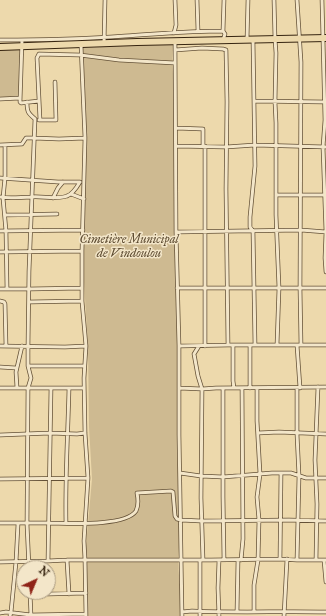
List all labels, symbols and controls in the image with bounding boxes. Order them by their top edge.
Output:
park label: Cimetière Municipal de Vindoulou [79,233,179,261]
north arrow [16,560,56,600]
text: N [36,564,52,580]

